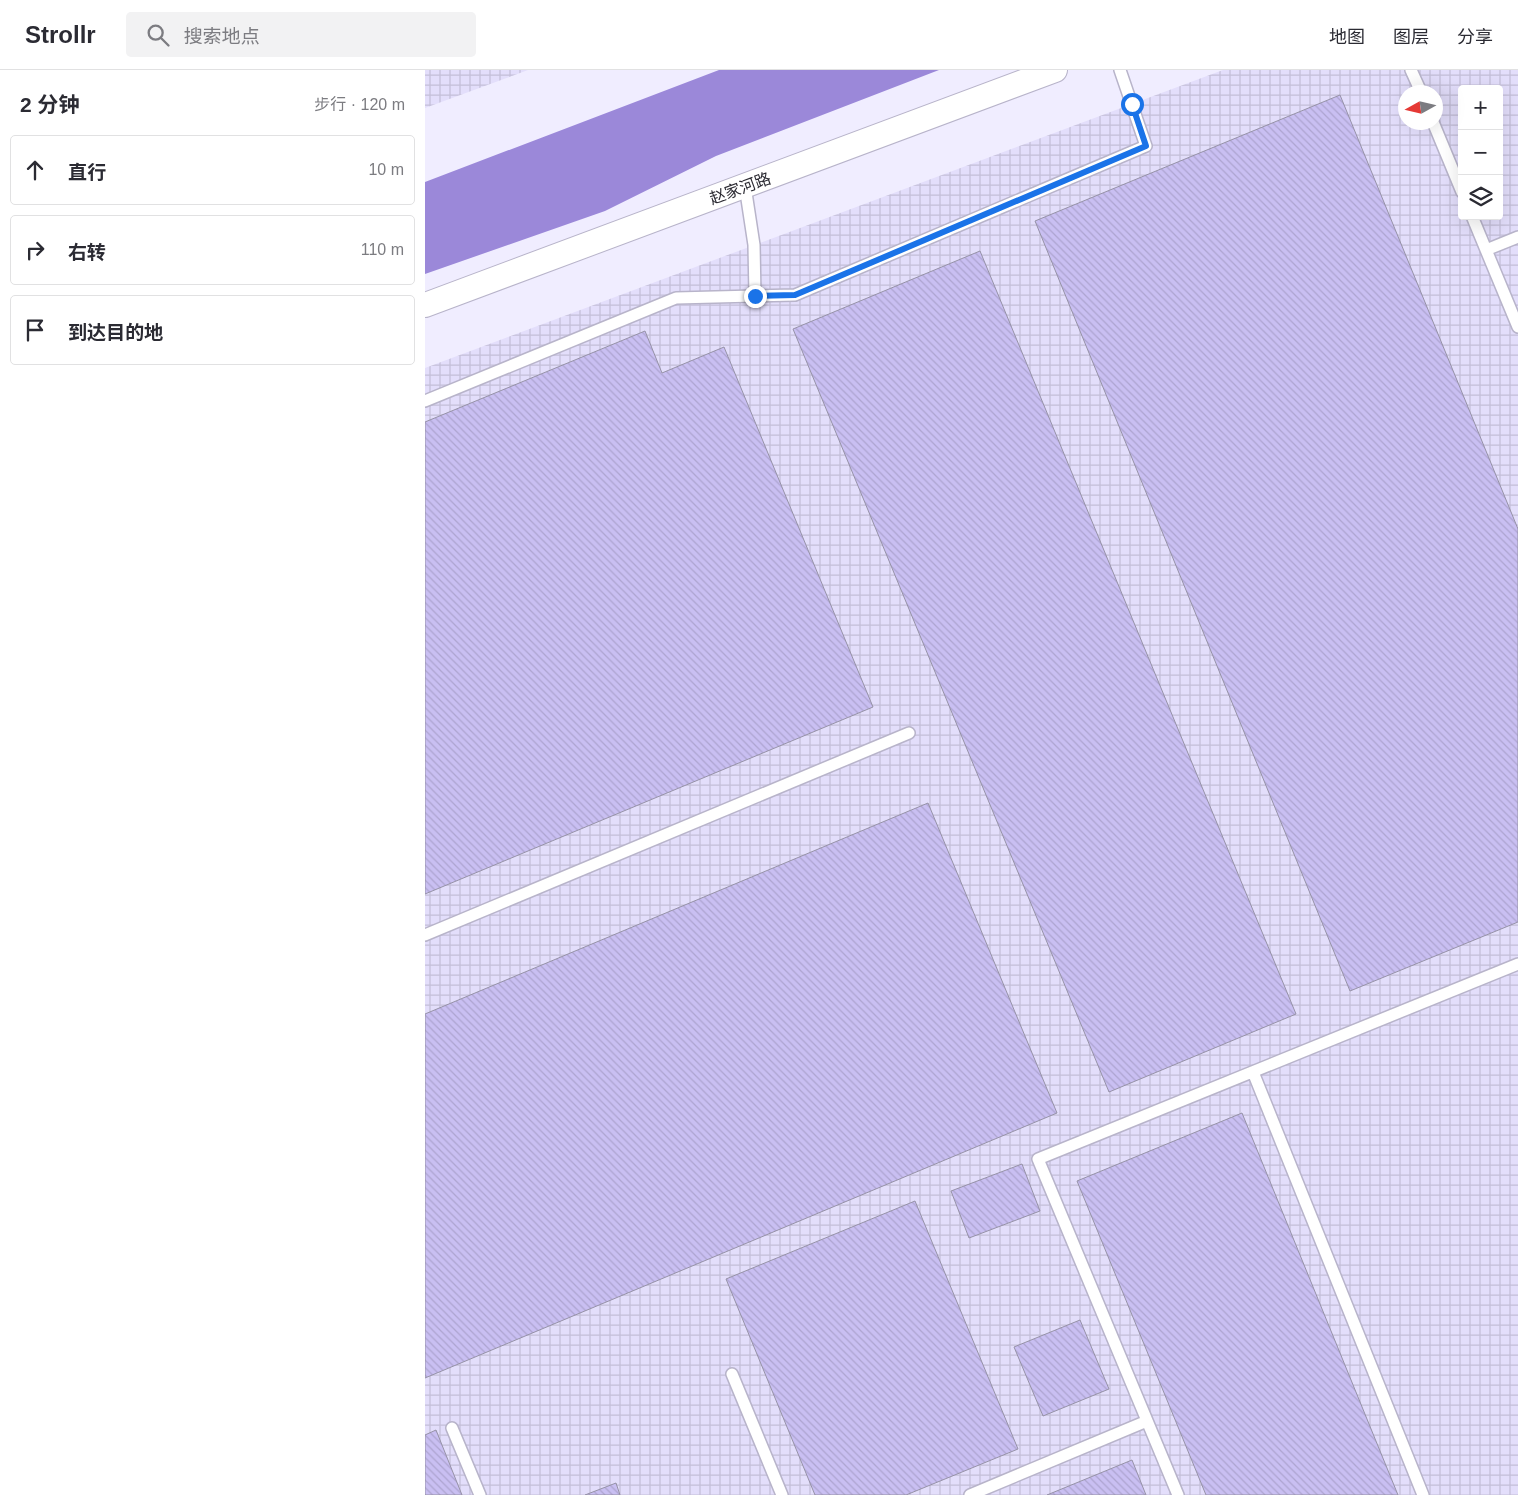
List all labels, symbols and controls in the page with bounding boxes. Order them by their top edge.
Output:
search box [126,12,476,57]
text: Strollr [25,21,96,48]
icon: search [144,21,172,49]
text: 搜索地点 [184,26,260,47]
text: 地图 [1329,27,1365,47]
text: 图层 [1393,27,1429,47]
text: 分享 [1457,27,1493,47]
north arrow [1398,85,1443,130]
map controls [1458,85,1503,220]
button: + [1458,85,1503,130]
text: 2 分钟 [20,93,80,116]
route start [1121,93,1144,116]
text: 步行 · 120 m [314,96,405,113]
button: − [1458,130,1503,175]
icon: ahead [21,156,49,184]
text: 10 m [368,161,404,178]
text: 直行 [68,162,106,183]
street label: 赵家河路 [707,170,773,207]
button: layers [1458,175,1503,220]
icon: right [21,236,49,264]
text: 110 m [361,241,404,258]
text: 右转 [68,242,106,263]
route end [744,285,767,308]
icon: arrive [21,316,49,344]
text: 到达目的地 [68,322,163,343]

